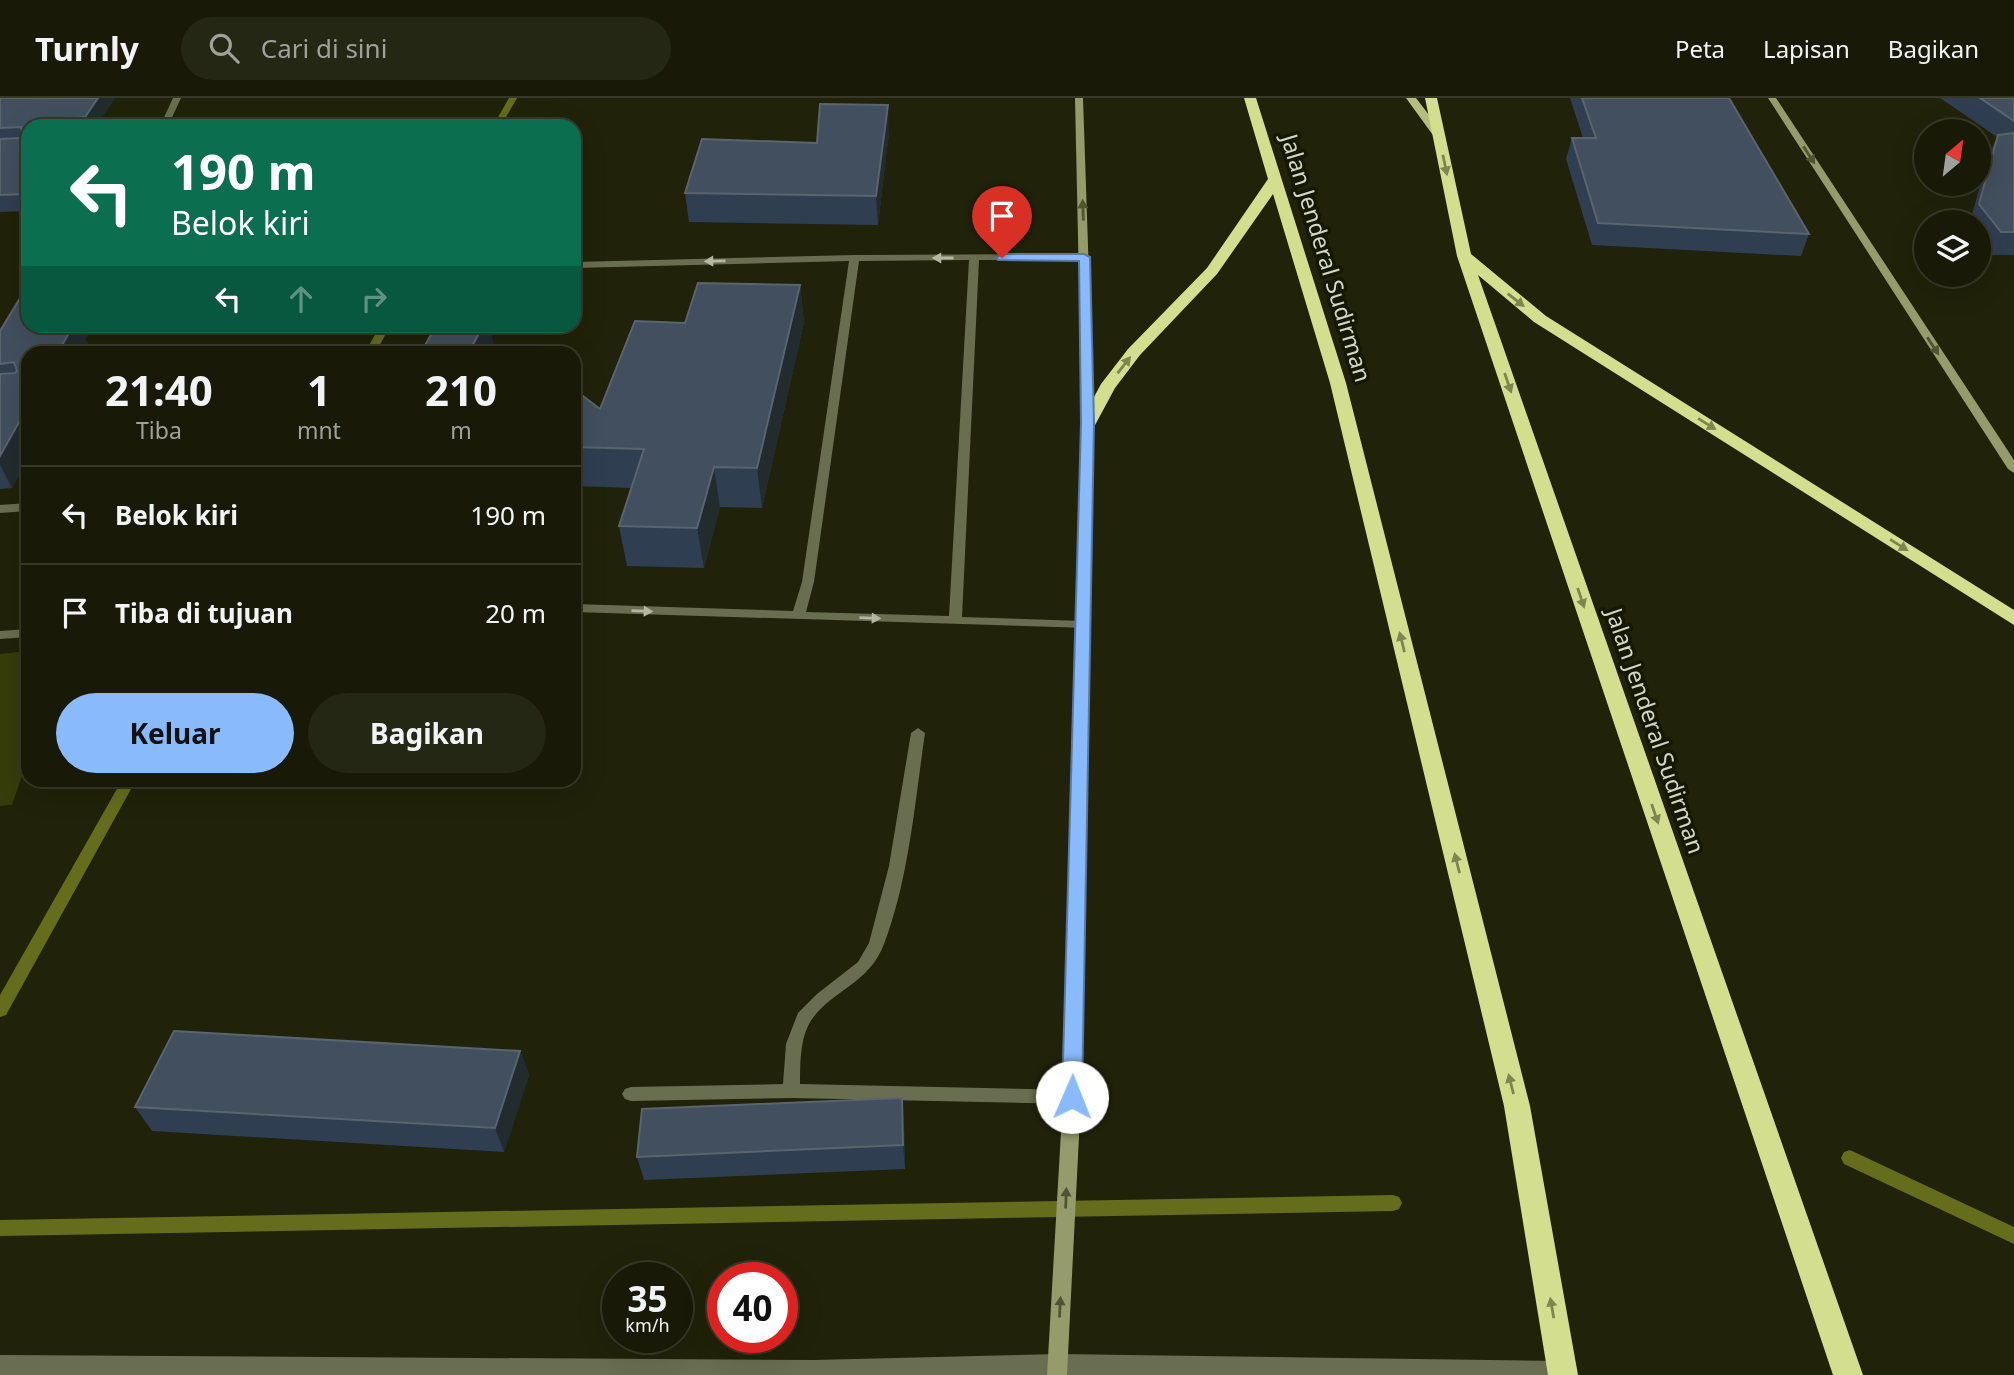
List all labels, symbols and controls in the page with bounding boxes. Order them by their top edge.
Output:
search box [181,17,671,80]
text: Turnly [35,26,139,71]
icon: search [205,29,243,67]
text: Cari di sini [261,30,387,66]
text: Peta [1675,32,1725,65]
text: Lapisan [1763,32,1850,65]
text: Bagikan [1888,32,1979,65]
north arrow [1914,119,1992,196]
map controls [1914,119,1991,287]
street label: Jalan Jenderal Sudirman [1273,128,1380,386]
text: 190 m [171,138,316,204]
one-way arrow [1803,145,1816,165]
icon: left [56,147,147,238]
one-way arrow [1440,154,1451,176]
pin [972,186,1032,258]
icon: arrive [983,197,1021,235]
one-way arrow [1077,199,1088,221]
text: Belok kiri [171,201,310,244]
button: layers [1914,210,1991,287]
one-way arrow [931,252,953,264]
one-way arrow [704,255,726,267]
icon: left [209,280,247,318]
icon: ahead [282,280,320,318]
icon: right [355,280,393,318]
one-way arrow [1506,293,1524,308]
one-way arrow [1927,336,1940,355]
one-way arrow [1116,357,1131,375]
text: 21:40 [105,361,213,418]
text: 1 [307,361,331,418]
text: 210 [425,361,497,418]
one-way arrow [1503,373,1514,394]
text: Tiba [136,414,182,446]
text: mnt [297,414,341,446]
text: m [450,414,472,446]
one-way arrow [1697,417,1716,430]
icon: left [56,496,94,534]
text: Belok kiri [115,497,238,533]
text: 190 m [470,497,546,533]
one-way arrow [1889,539,1909,552]
one-way arrow [1576,588,1587,609]
icon: arrive [56,594,94,632]
text: Tiba di tujuan [115,595,293,631]
text: 20 m [485,595,546,631]
street label: Jalan Jenderal Sudirman [1598,602,1713,858]
one-way arrow [631,605,653,616]
one-way arrow [859,612,881,623]
one-way arrow [1396,631,1407,653]
button: Keluar [56,693,294,773]
button: Bagikan [308,693,546,773]
one-way arrow [1650,803,1661,824]
one-way arrow [1451,852,1462,874]
position arrow [1035,1060,1109,1134]
one-way arrow [1505,1073,1516,1095]
one-way arrow [1060,1187,1071,1209]
speed limit sign: 40 [707,1262,798,1353]
text: 35 [627,1275,668,1322]
one-way arrow [1055,1296,1066,1318]
one-way arrow [1546,1297,1557,1319]
text: km/h [625,1313,670,1337]

